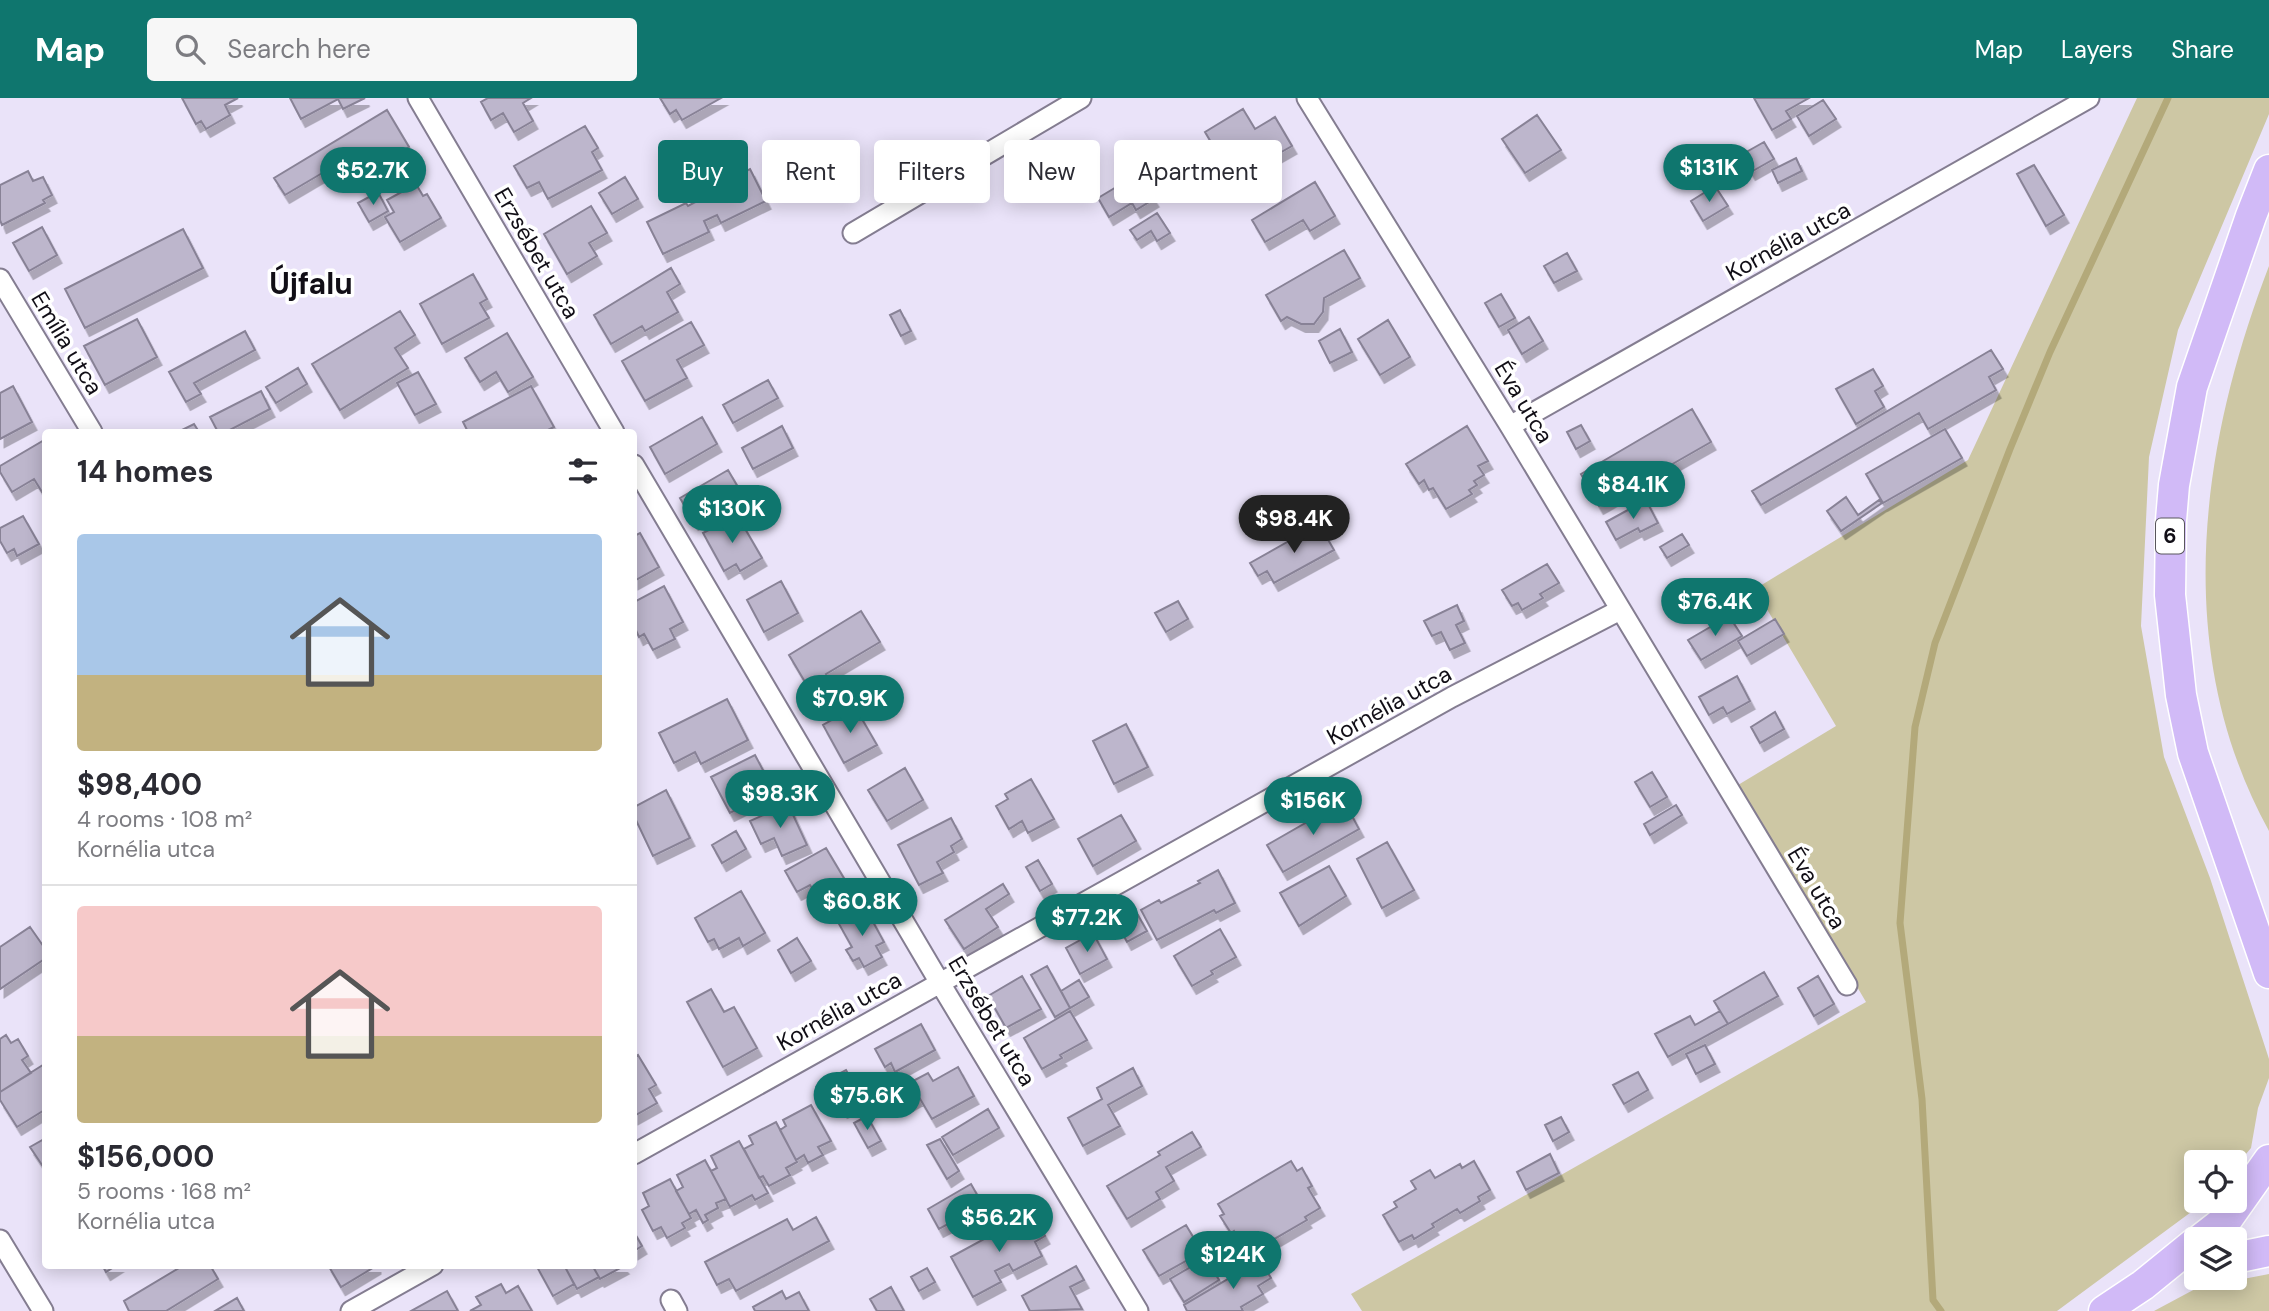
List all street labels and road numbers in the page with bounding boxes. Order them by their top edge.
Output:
street label: Erzsébet utca [487,182,587,324]
street label: Kornélia utca [1720,194,1856,288]
street label: Emília utca [24,286,110,400]
street label: Éva utca [1488,355,1560,449]
road number: 6 [2156,518,2184,554]
street label: Kornélia utca [1321,658,1457,752]
street label: Éva utca [1781,841,1853,935]
street label: Erzsébet utca [941,951,1043,1091]
street label: Kornélia utca [771,964,907,1058]

